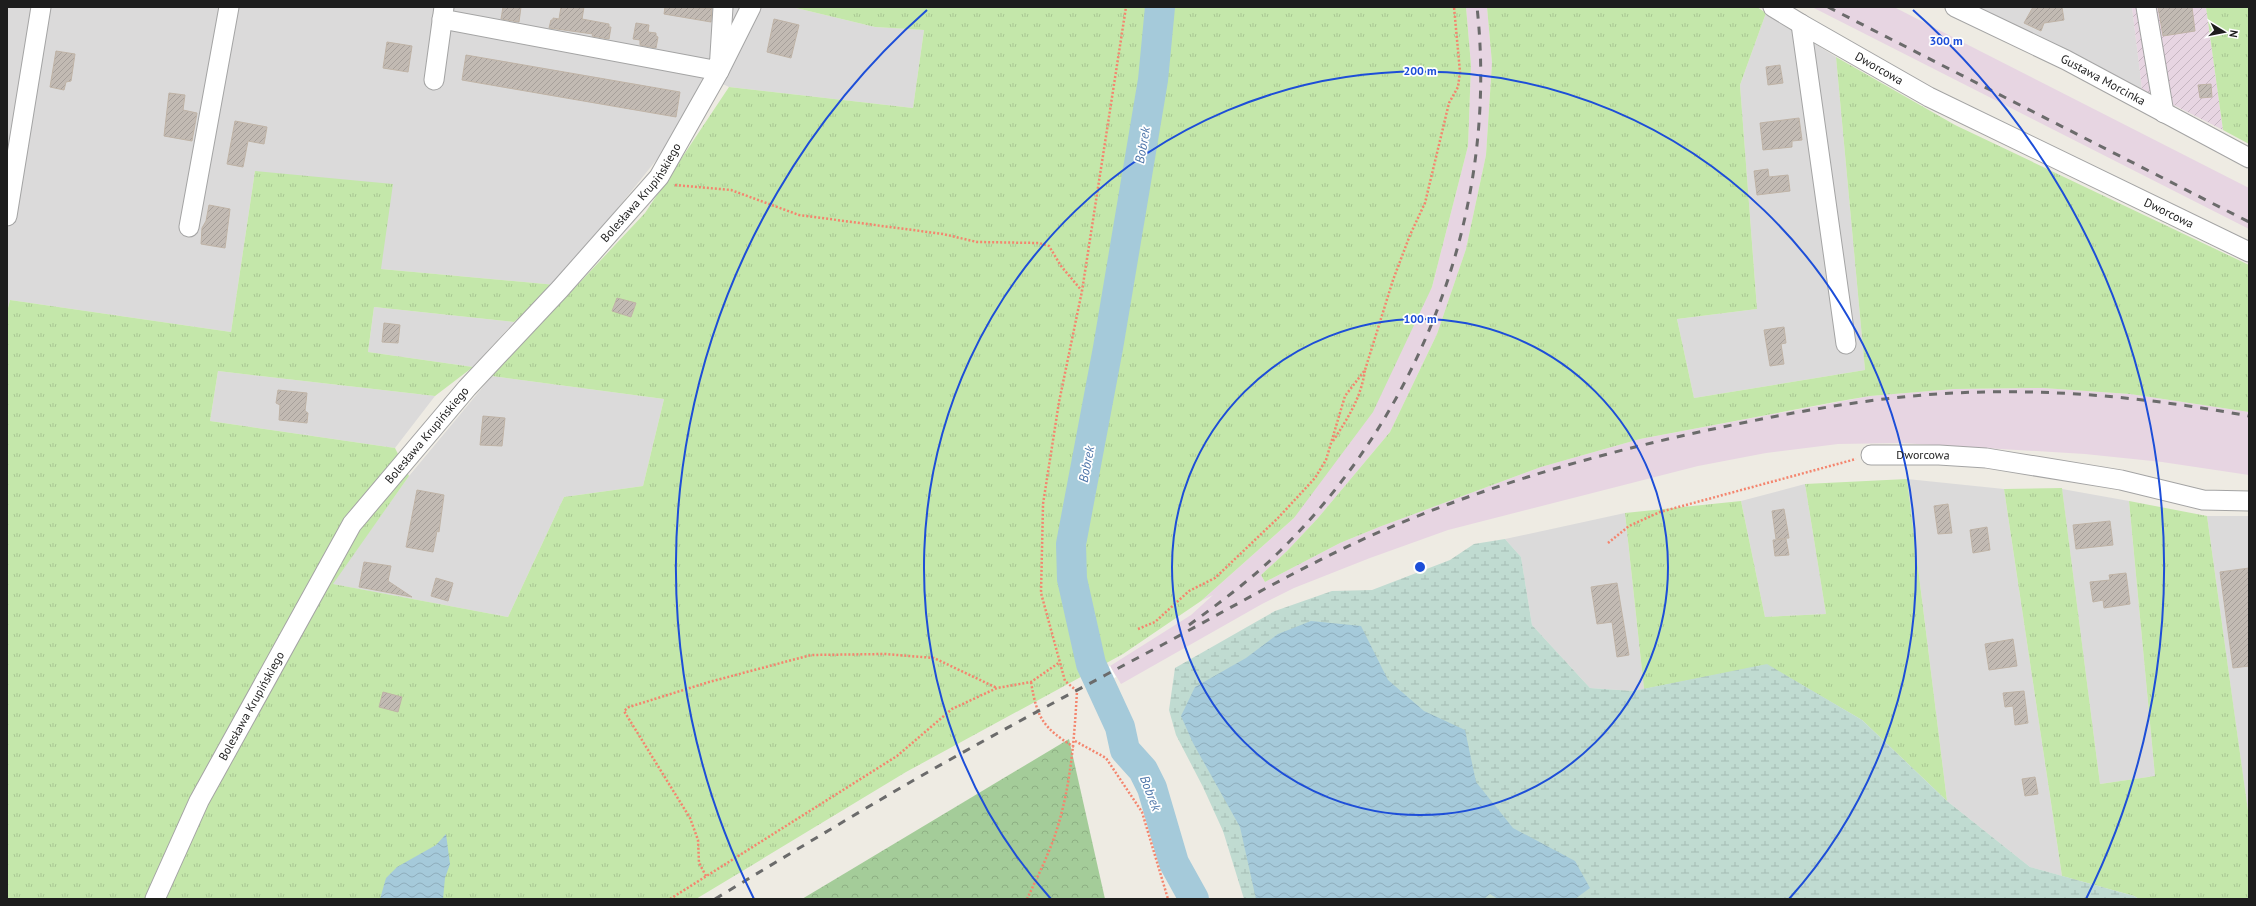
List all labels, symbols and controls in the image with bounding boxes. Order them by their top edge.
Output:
north arrow [2204,12,2244,52]
text: N [2226,29,2241,39]
text: 300 m [1929,33,1963,48]
street label: Dworcowa [1852,48,1906,88]
street label: Gustawa Morcinka [2059,51,2148,108]
text: 200 m [1403,63,1437,78]
water label: Bobrek [1131,124,1154,165]
street label: Bolesława Krupińskiego [597,140,684,245]
street label: Dworcowa [2142,194,2196,231]
text: 100 m [1403,311,1437,326]
street label: Bolesława Krupińskiego [381,383,472,487]
water label: Bobrek [1075,443,1099,484]
street label: Dworcowa [1896,447,1950,463]
centre of rings [1413,560,1427,574]
street label: Bolesława Krupińskiego [215,649,287,763]
water label: Bobrek [1136,773,1165,814]

